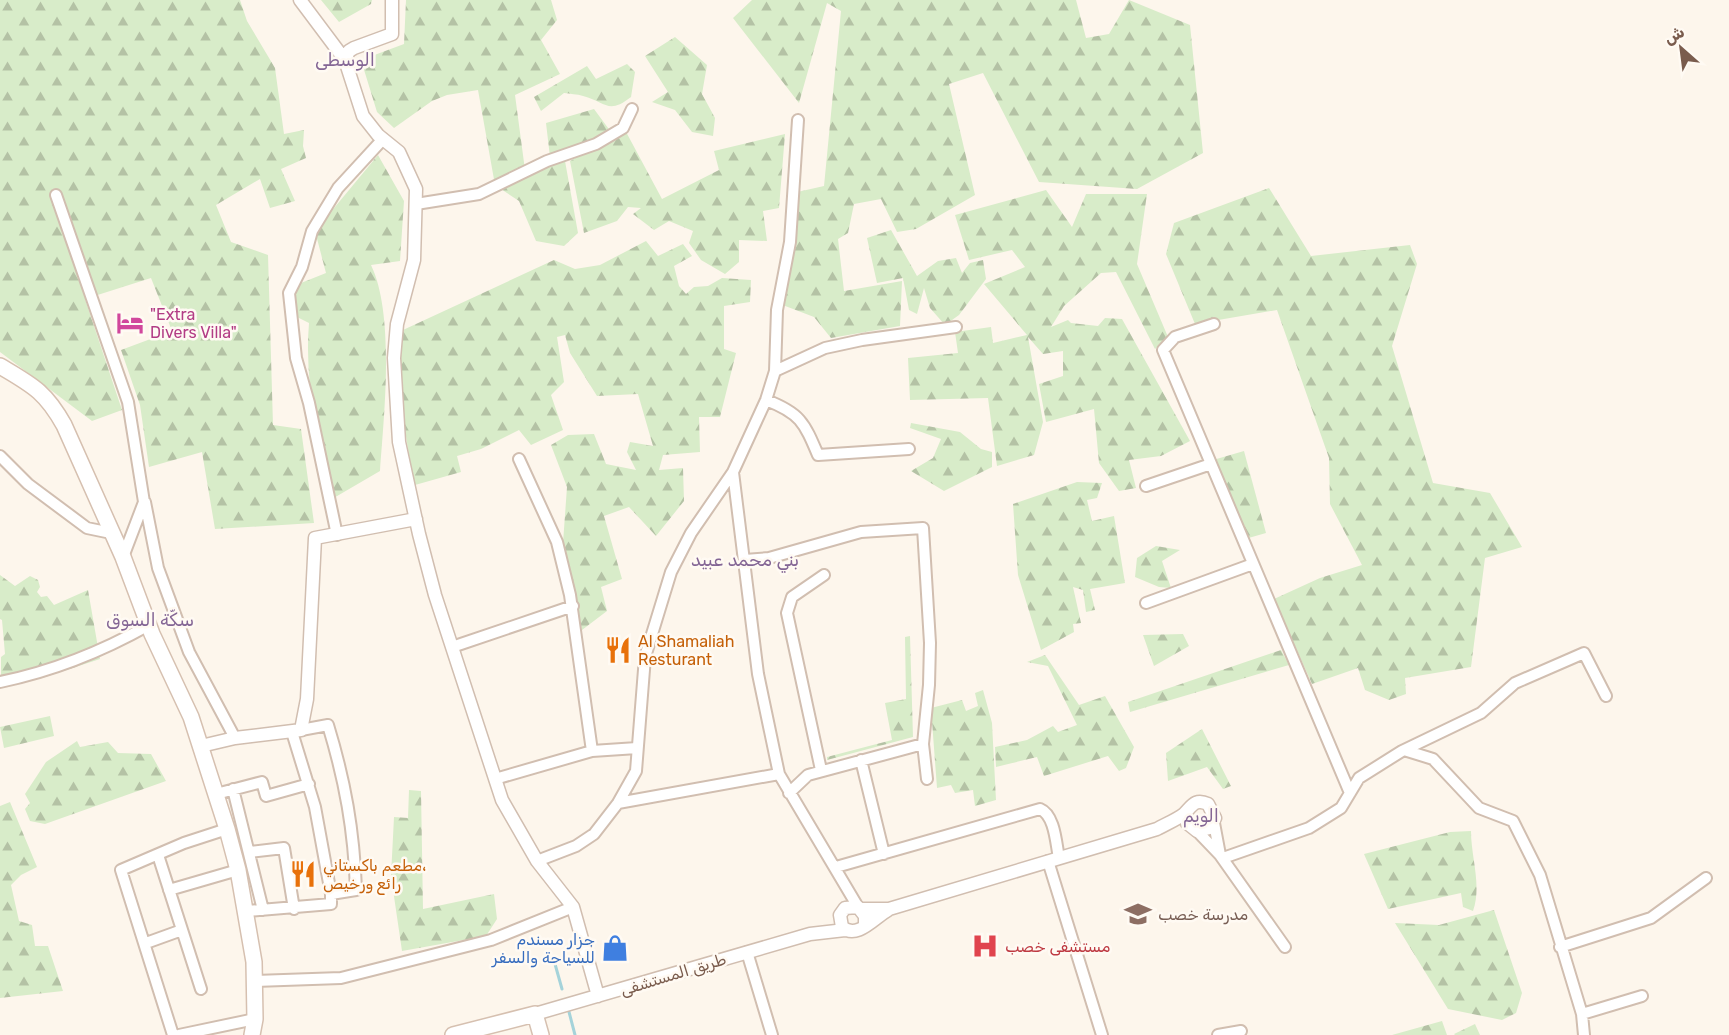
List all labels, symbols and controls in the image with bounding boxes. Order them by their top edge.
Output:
north arrow [1651,18,1711,78]
text: ش [1661,22,1688,48]
district label: الوسطى [315,49,375,71]
place label: "Extra Divers Villa" [150,305,237,342]
hotel icon: "Extra Divers Villa" [115,308,145,338]
district label: بني محمد عبيد [691,549,799,573]
district label: سكّة السوق [106,609,194,631]
place label: Al Shamaliah Resturant [638,632,734,669]
restaurant icon: Al Shamaliah Resturant [603,635,633,665]
district label: الويم [1183,805,1219,828]
place label: مطعم باكستاني، رائع ورخيص [323,856,426,895]
restaurant icon: مطعم باكستاني، رائع ورخيص [288,859,318,889]
school or university icon: مدرسة خصب [1123,899,1153,929]
place label: مدرسة خصب [1158,905,1248,925]
place label: جزار مسندم للسياحة والسفر [491,930,595,968]
hospital icon: مستشفى خصب [970,931,1000,961]
shop icon: جزار مسندم للسياحة والسفر [600,933,630,963]
place label: مستشفى خصب [1005,937,1111,956]
street label: طريق المستشفى [618,949,729,1001]

